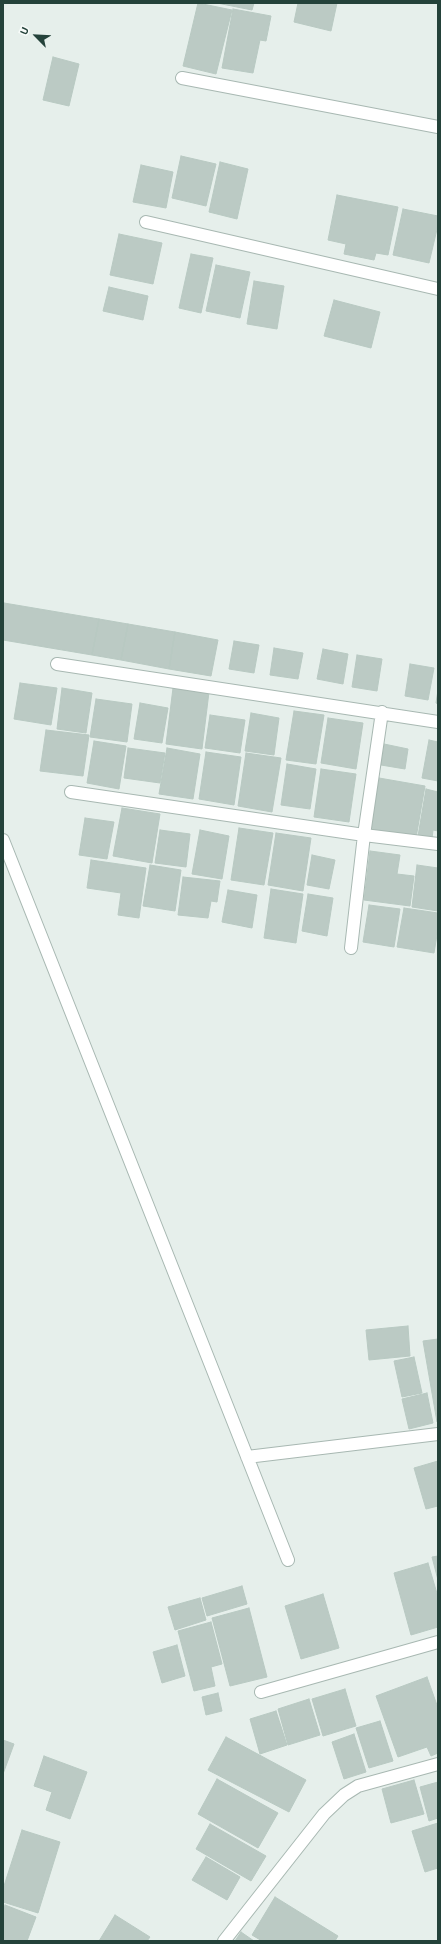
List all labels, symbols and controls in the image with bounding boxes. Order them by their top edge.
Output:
north arrow [16,16,56,56]
text: U [18,25,31,36]

